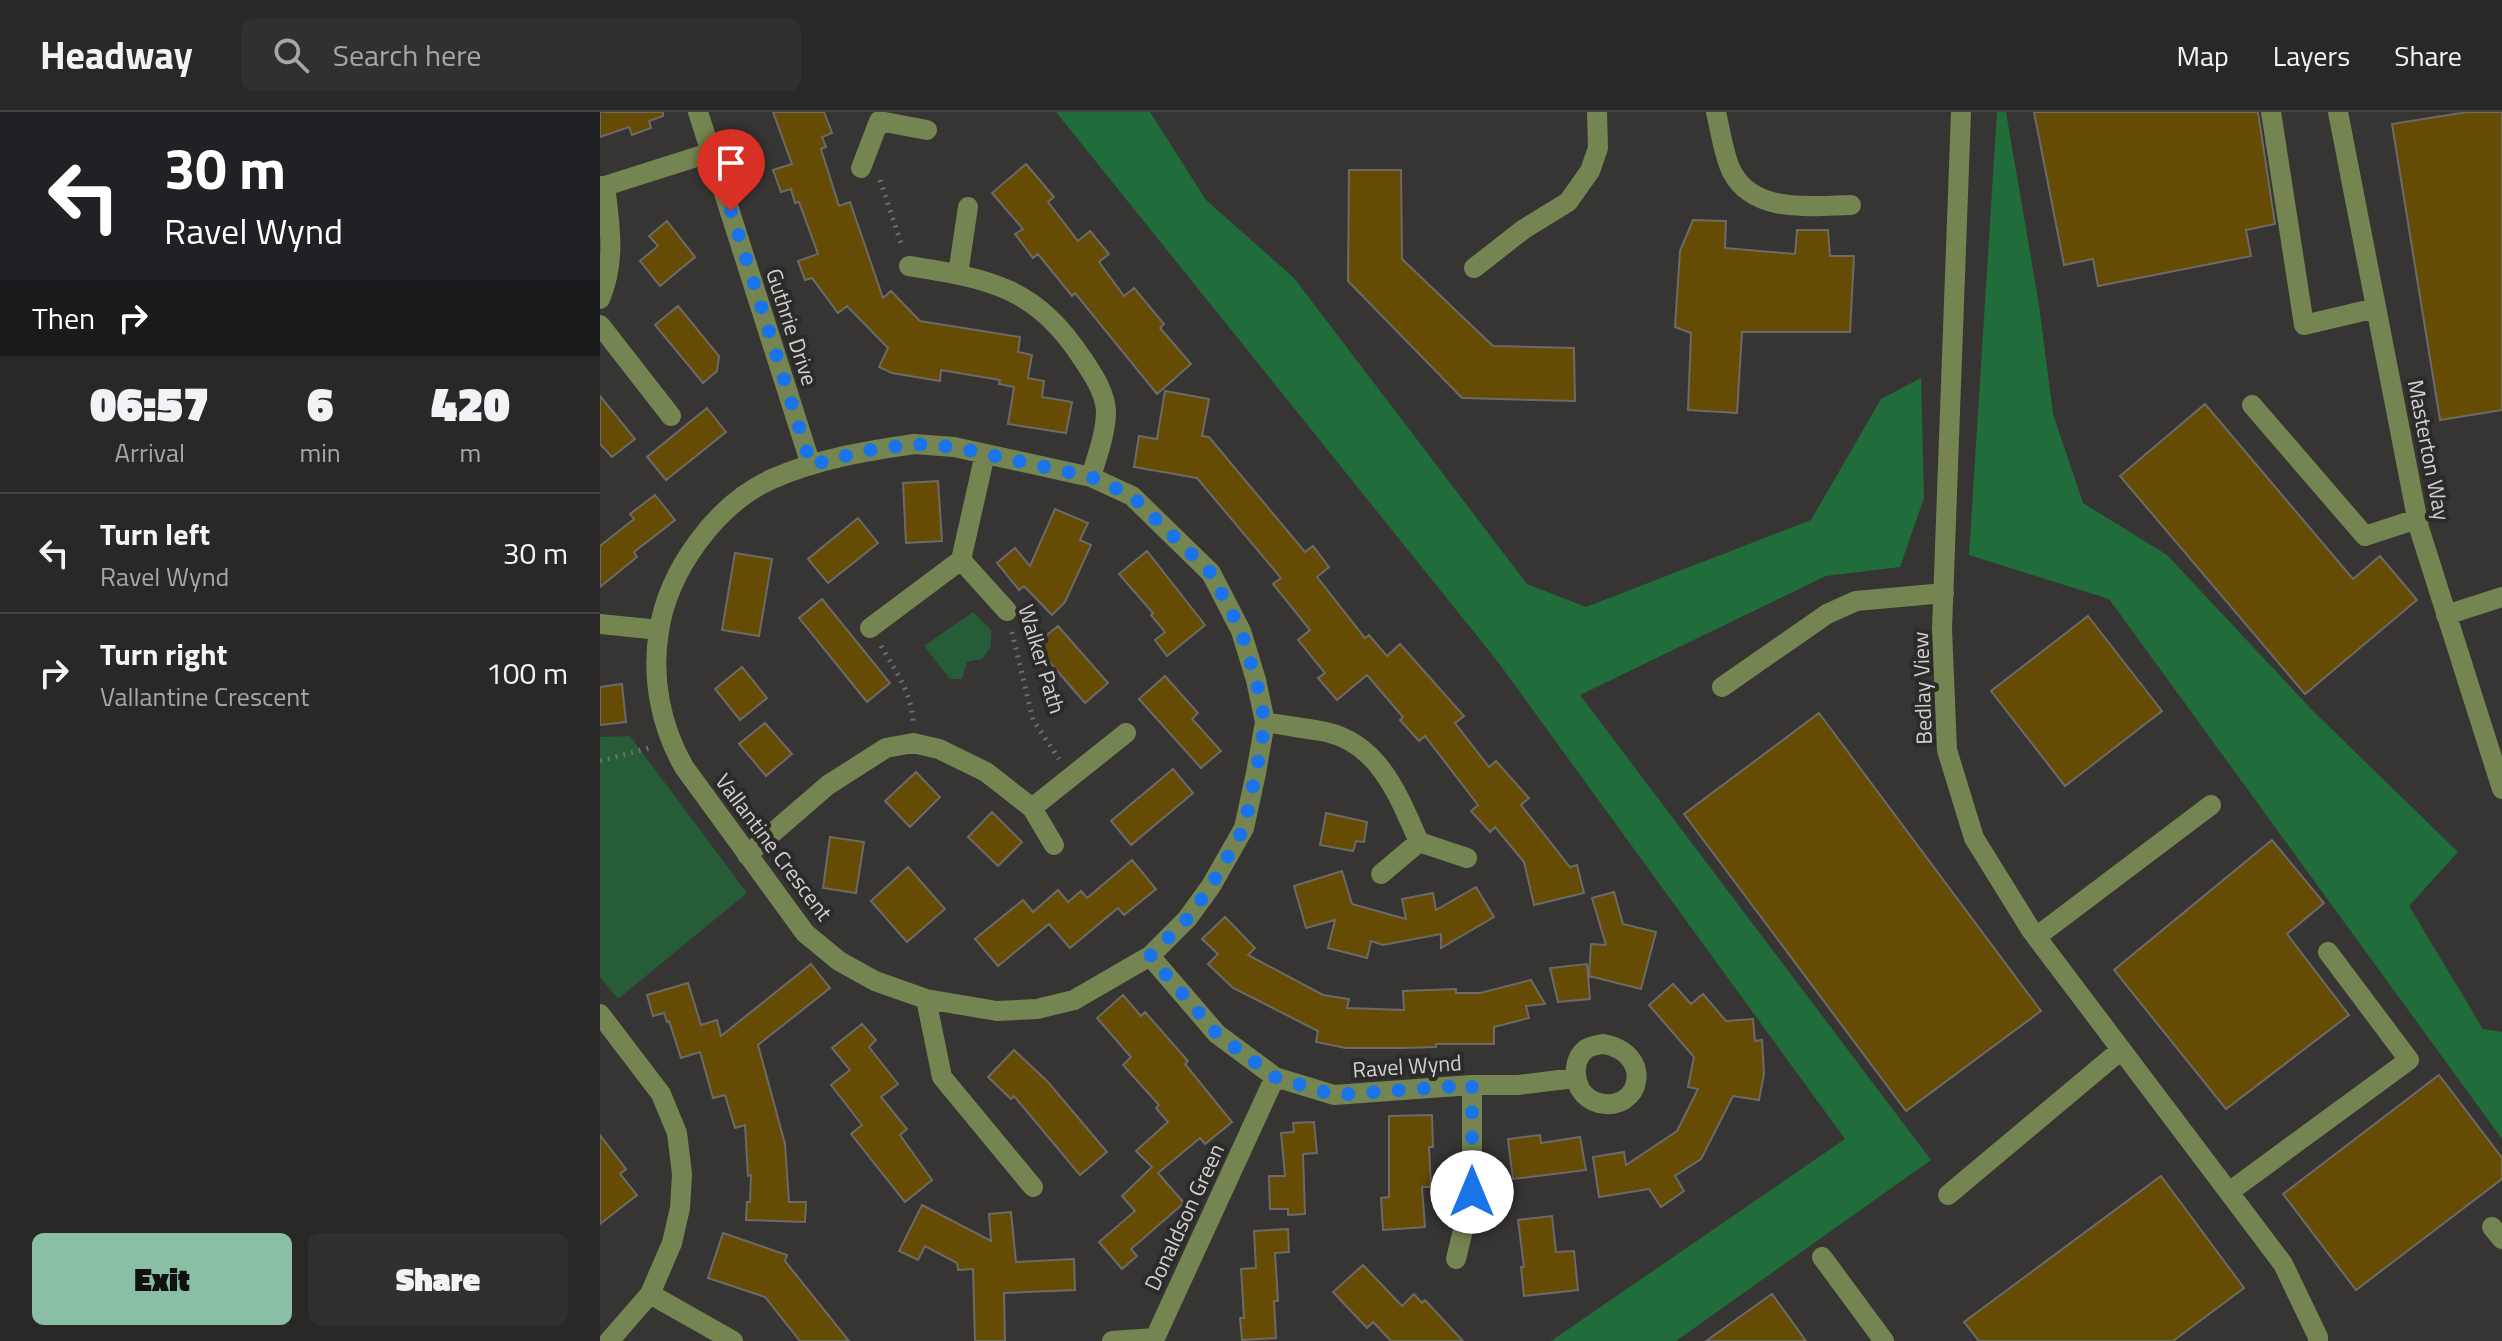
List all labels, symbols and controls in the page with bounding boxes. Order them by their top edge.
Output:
search box [241,19,801,91]
text: Headway [40,26,193,84]
text: Search here [333,32,481,78]
icon: search [269,33,313,77]
text: Map [2176,34,2229,77]
text: Layers [2273,34,2350,77]
text: Share [2394,34,2462,77]
text: 30 m [164,126,286,211]
pin [697,129,765,211]
icon: arrive [709,141,753,185]
icon: left [32,144,136,248]
text: Ravel Wynd [164,203,343,258]
street label: Guthrie Drive [757,264,827,390]
text: Then [32,295,95,341]
icon: right [111,296,155,340]
text: 06:57 [90,367,209,440]
text: 6 [307,367,333,440]
text: 420 [431,367,510,440]
street label: Masterton Way [2399,377,2459,524]
text: Arrival [114,433,185,472]
text: min [299,433,341,472]
text: m [460,433,481,472]
text: Turn left [100,511,210,557]
text: 30 m [503,530,568,576]
icon: left [32,531,76,575]
text: Ravel Wynd [100,557,229,596]
street label: Walker Path [1009,600,1075,718]
text: Turn right [100,631,228,677]
street label: Bedlay View [1903,631,1941,745]
text: 100 m [486,650,568,696]
icon: right [32,651,76,695]
text: Vallantine Crescent [100,677,309,716]
street label: Vallantine Crescent [707,766,841,928]
street label: Ravel Wynd [1351,1045,1463,1087]
street label: Donaldson Green [1135,1138,1233,1296]
position arrow [1430,1150,1514,1234]
button: Exit [32,1233,292,1325]
button: Share [308,1233,568,1325]

